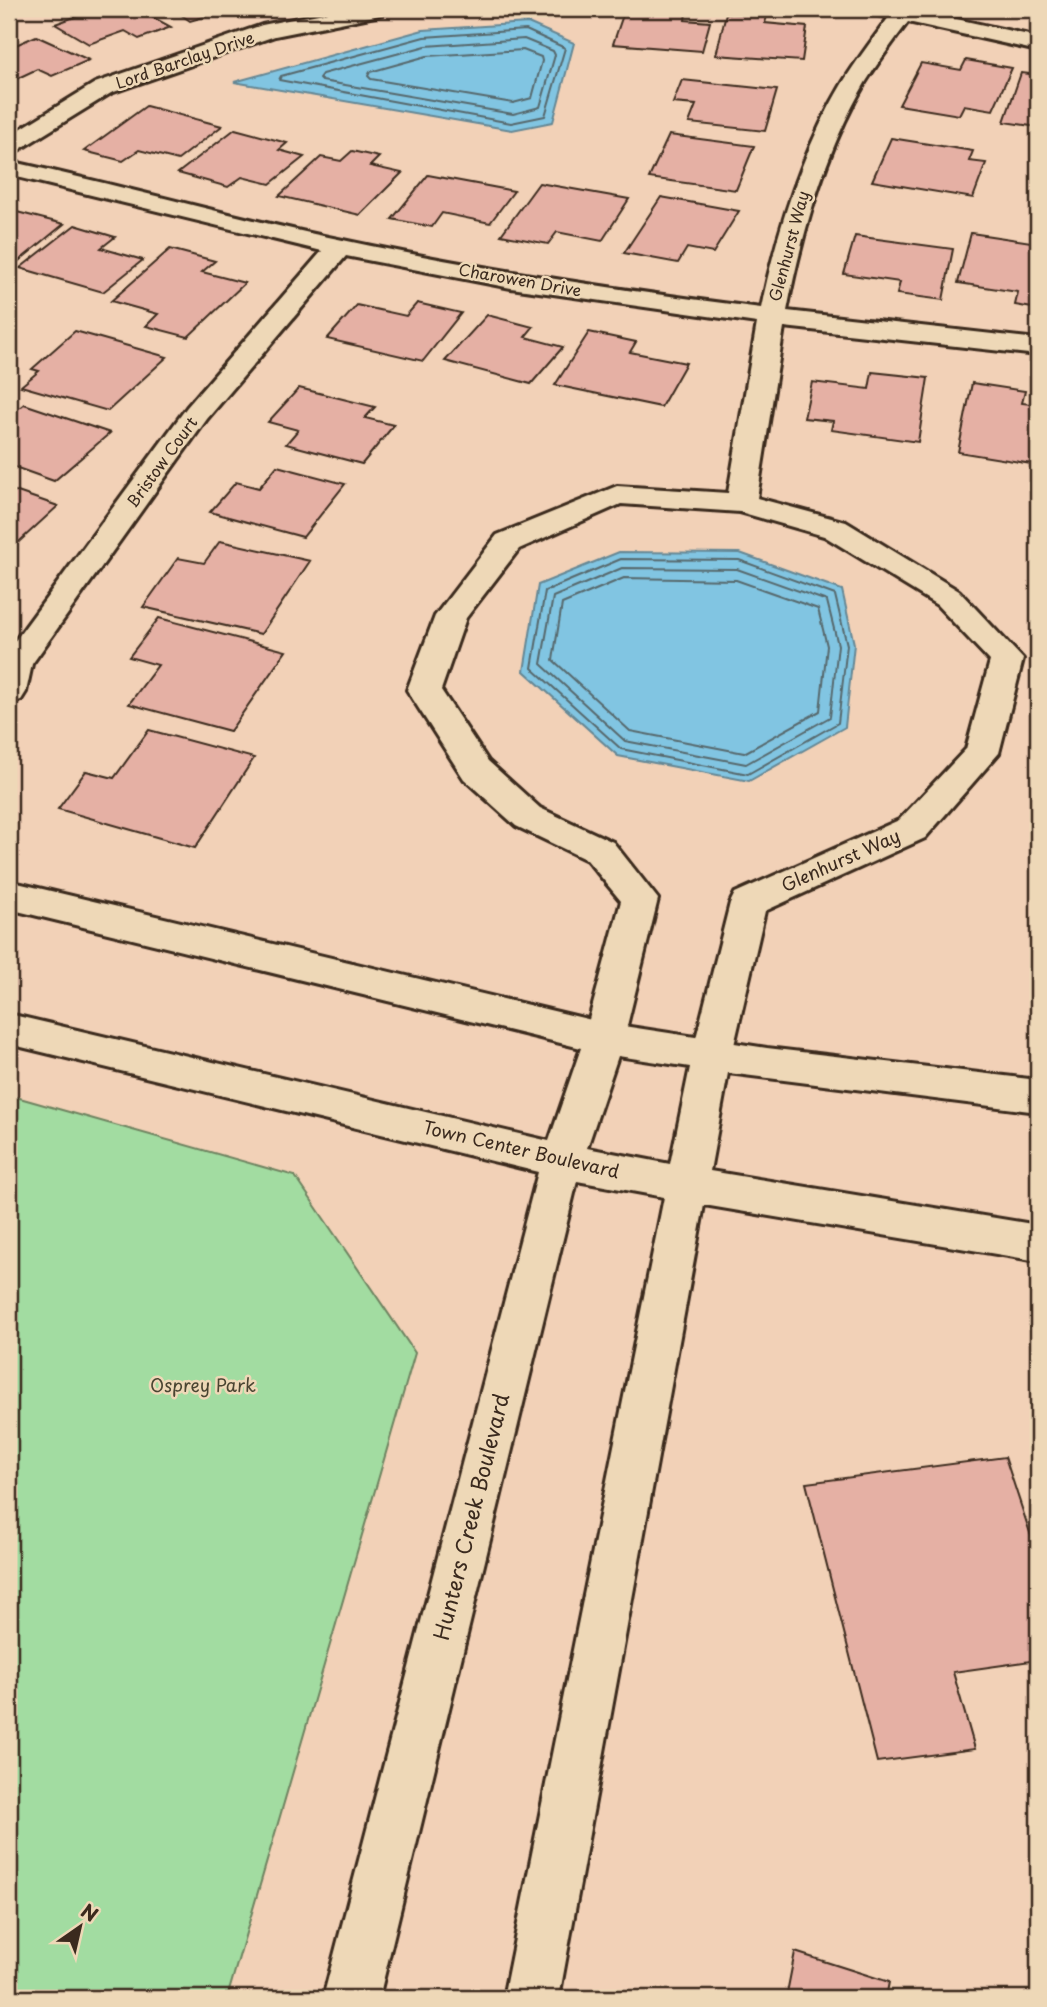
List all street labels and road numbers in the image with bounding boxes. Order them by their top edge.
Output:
street label: Lord Barclay Drive [112,24,257,94]
street label: Glenhurst Way [762,188,814,304]
street label: Charowen Drive [457,256,583,302]
street label: Bristow Court [120,411,203,512]
street label: Glenhurst Way [777,821,904,898]
street label: Town Center Boulevard [421,1113,622,1184]
street label: Hunters Creek Boulevard [424,1390,516,1643]

